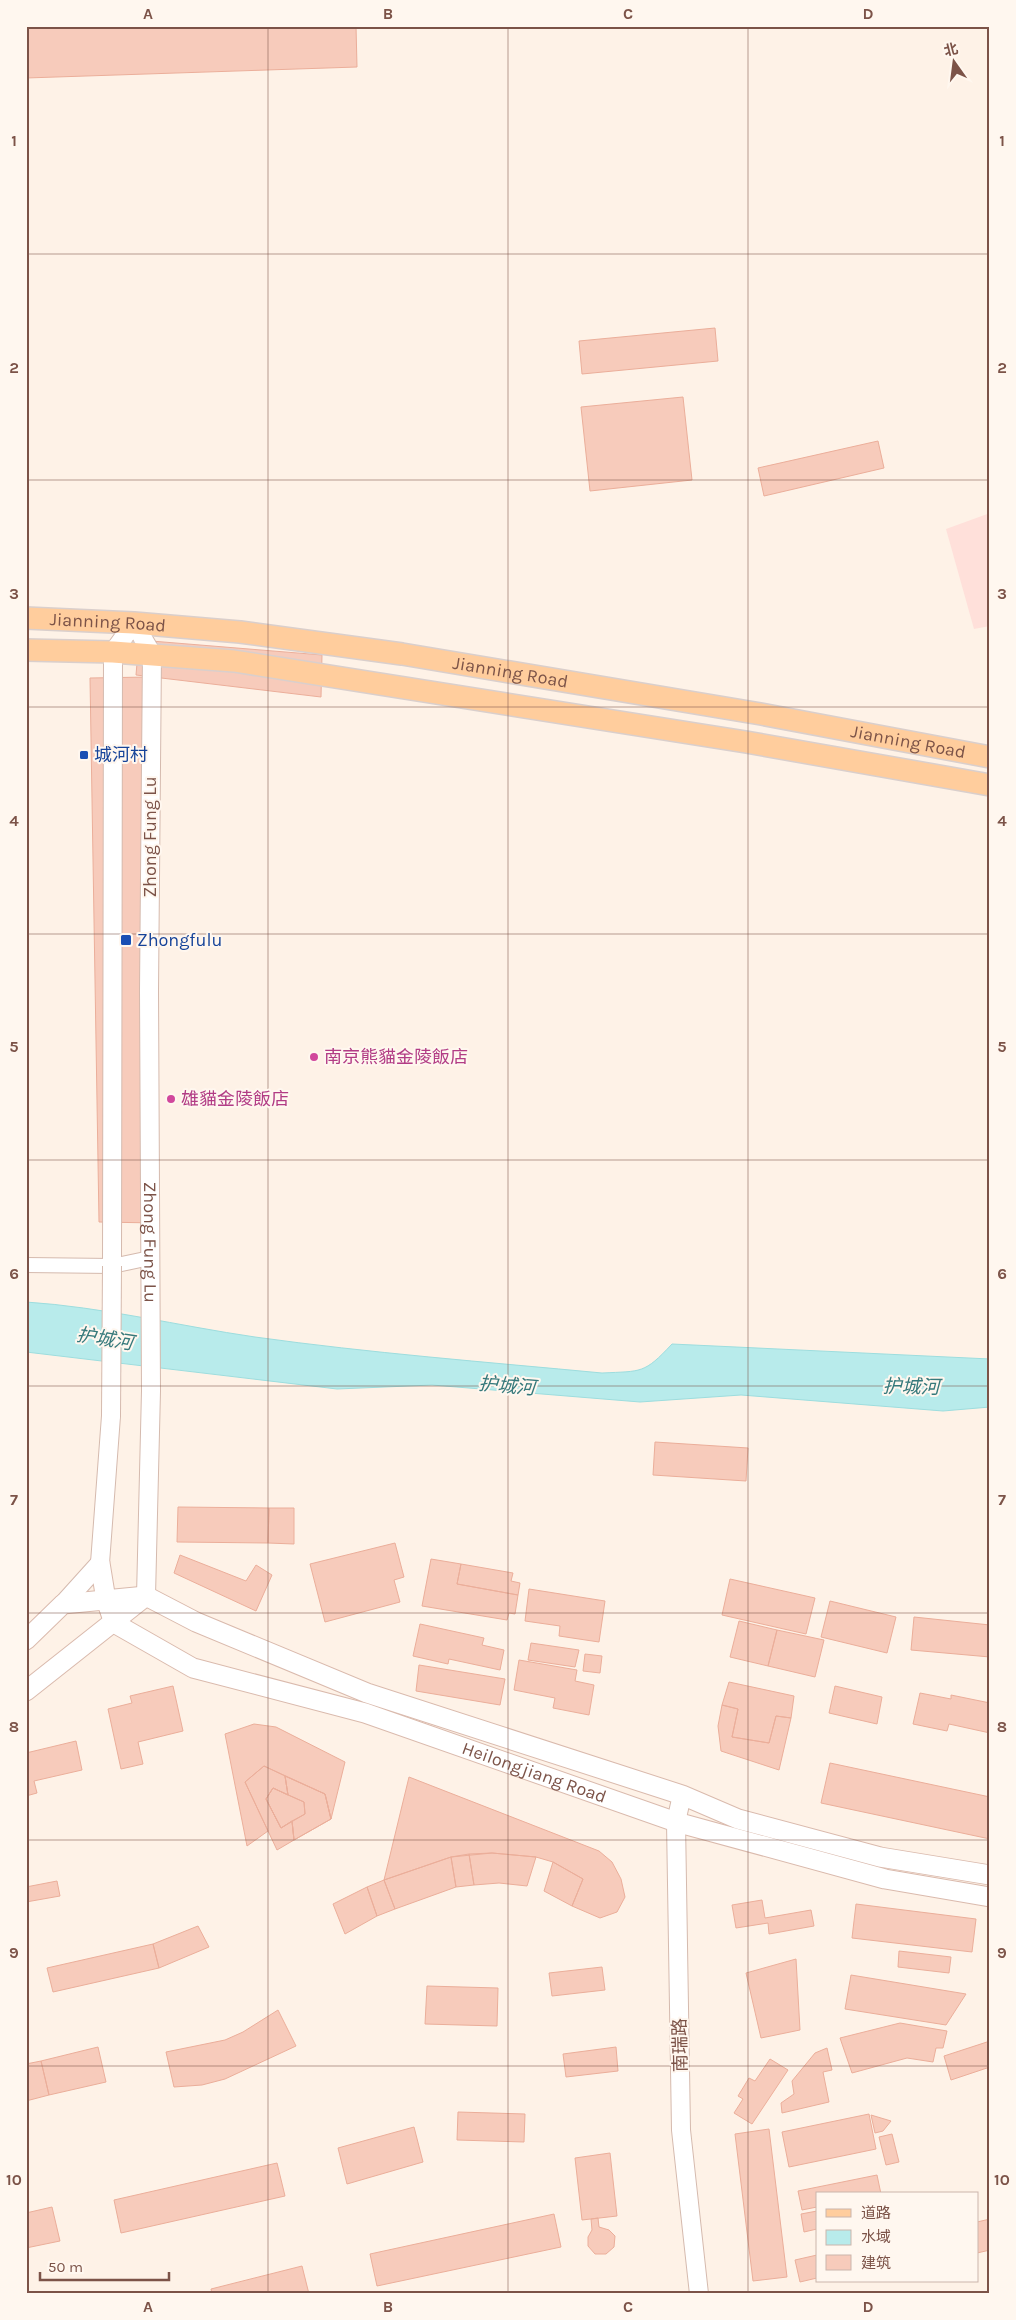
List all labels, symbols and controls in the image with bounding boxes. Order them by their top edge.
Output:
text: A [143,4,153,23]
text: B [383,4,393,23]
text: C [623,4,633,23]
text: D [863,4,874,23]
north arrow [928,38,978,88]
text: 北 [942,40,960,60]
text: 1 [11,131,17,150]
text: 1 [999,131,1005,150]
text: 2 [9,358,19,377]
text: 2 [997,358,1007,377]
text: 3 [9,584,19,603]
text: 3 [997,584,1007,603]
street label: Jianning Road [49,608,167,637]
street label: Jianning Road [451,652,570,693]
street label: Jianning Road [849,720,968,763]
place label: 城河村 [94,744,148,766]
marker: 城河村 [78,749,90,761]
street label: Zhong Fung Lu [139,776,161,898]
text: 4 [9,811,19,830]
text: 4 [997,811,1007,830]
place label: Zhongfulu [137,929,222,951]
marker: Zhongfulu [119,933,133,947]
text: 5 [9,1037,19,1056]
text: 5 [997,1037,1007,1056]
place label: 南京熊貓金陵飯店 [324,1046,468,1068]
marker: 南京熊貓金陵飯店 [308,1051,320,1063]
place label: 雄貓金陵飯店 [181,1088,289,1110]
marker: 雄貓金陵飯店 [165,1093,177,1105]
street label: Zhong Fung Lu [139,1182,162,1303]
text: 6 [9,1264,19,1283]
text: 6 [997,1264,1007,1283]
water label: 护城河 [75,1324,139,1355]
water label: 护城河 [478,1373,540,1400]
water label: 护城河 [882,1376,944,1399]
text: 7 [10,1490,18,1509]
text: 7 [998,1490,1006,1509]
text: 8 [9,1717,19,1736]
text: 8 [997,1717,1007,1736]
street label: Heilongjiang Road [459,1737,610,1808]
text: 9 [9,1943,19,1962]
text: 9 [997,1943,1007,1962]
street label: 南瑞路 [669,2018,691,2072]
text: 10 [6,2170,22,2189]
text: 10 [994,2170,1010,2189]
legend [816,2192,978,2282]
text: 道路 [861,2204,891,2222]
text: 水域 [861,2228,891,2246]
scale bar [40,2250,169,2282]
text: 建筑 [861,2254,891,2272]
text: 50 m [48,2258,83,2276]
text: A [143,2297,153,2316]
text: B [383,2297,393,2316]
text: C [623,2297,633,2316]
text: D [863,2297,874,2316]

